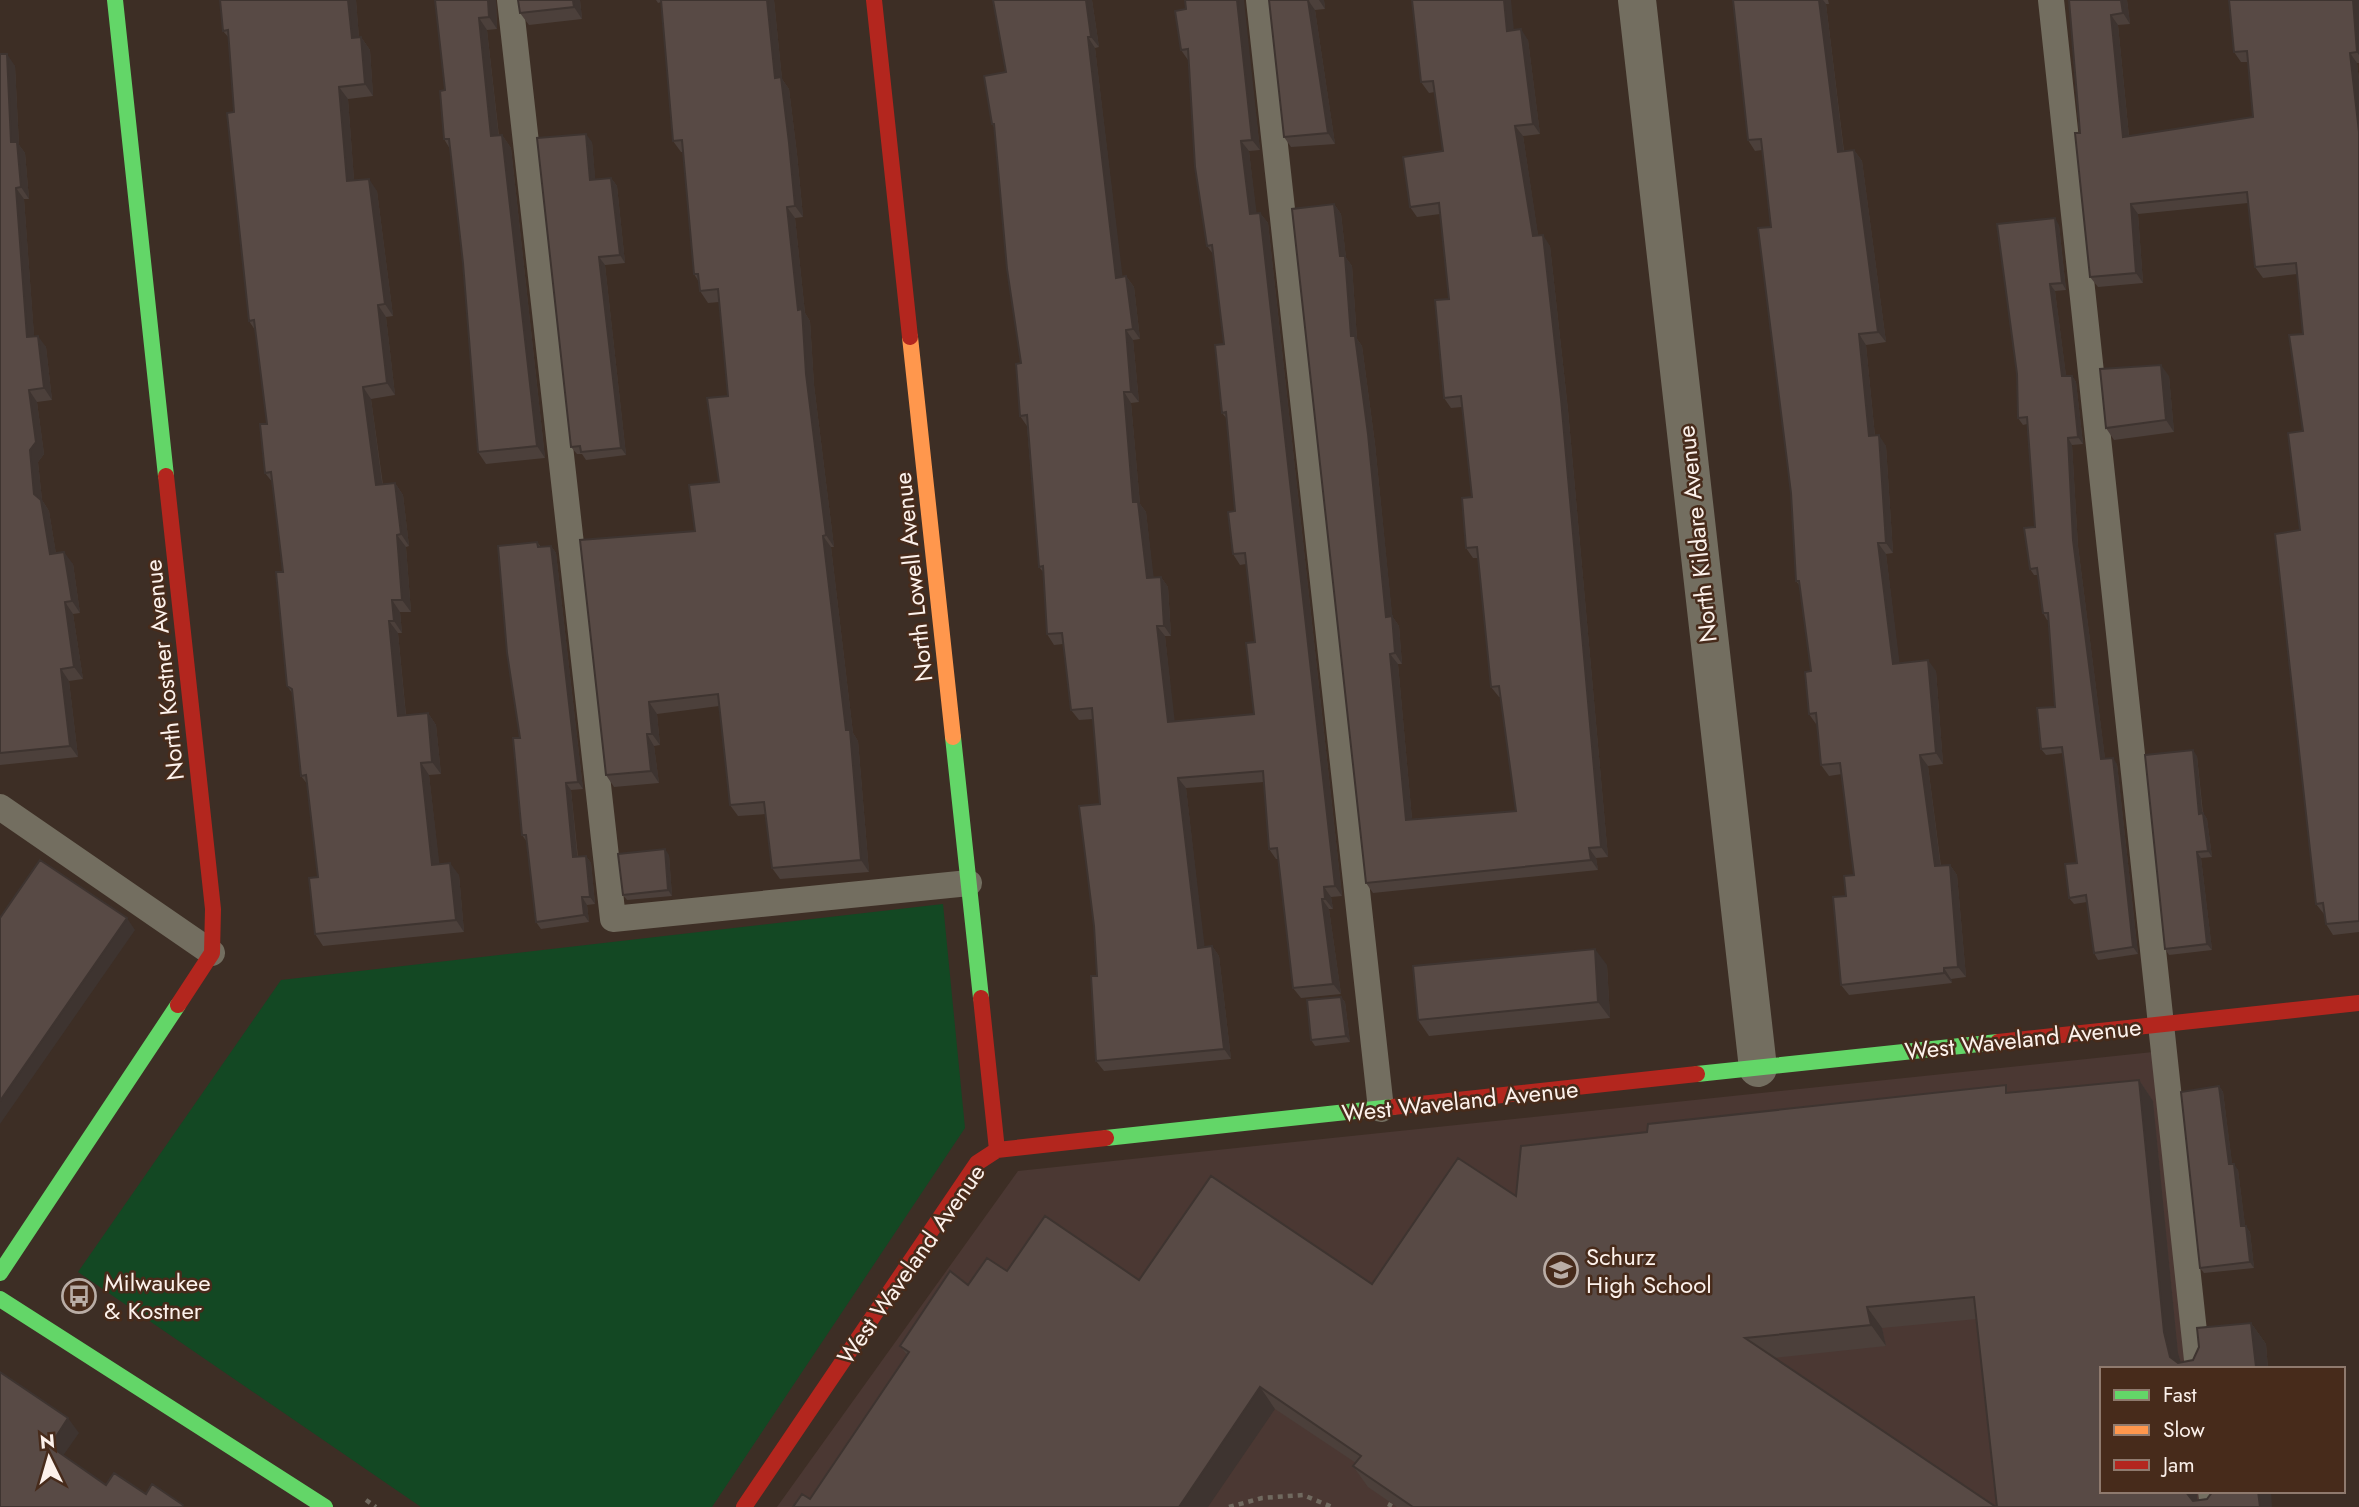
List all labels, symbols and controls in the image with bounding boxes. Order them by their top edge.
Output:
street label: North Kildare Avenue [1668,424,1726,644]
street label: North Lowell Avenue [885,471,941,683]
street label: North Kostner Avenue [135,558,193,782]
street label: West Waveland Avenue [1903,1009,2143,1069]
street label: West Waveland Avenue [1340,1071,1580,1131]
street label: West Waveland Avenue [829,1157,993,1371]
place label: Schurz High School [1586,1239,1712,1302]
school or university icon: Schurz High School [1542,1251,1580,1289]
place label: Milwaukee & Kostner [104,1265,211,1328]
bus stop icon: Milwaukee & Kostner [60,1277,98,1315]
legend [2100,1367,2345,1493]
text: Fast [2163,1380,2196,1410]
text: Slow [2163,1415,2205,1445]
north arrow [14,1423,84,1493]
text: N [39,1427,56,1456]
text: Jam [2160,1450,2195,1480]

